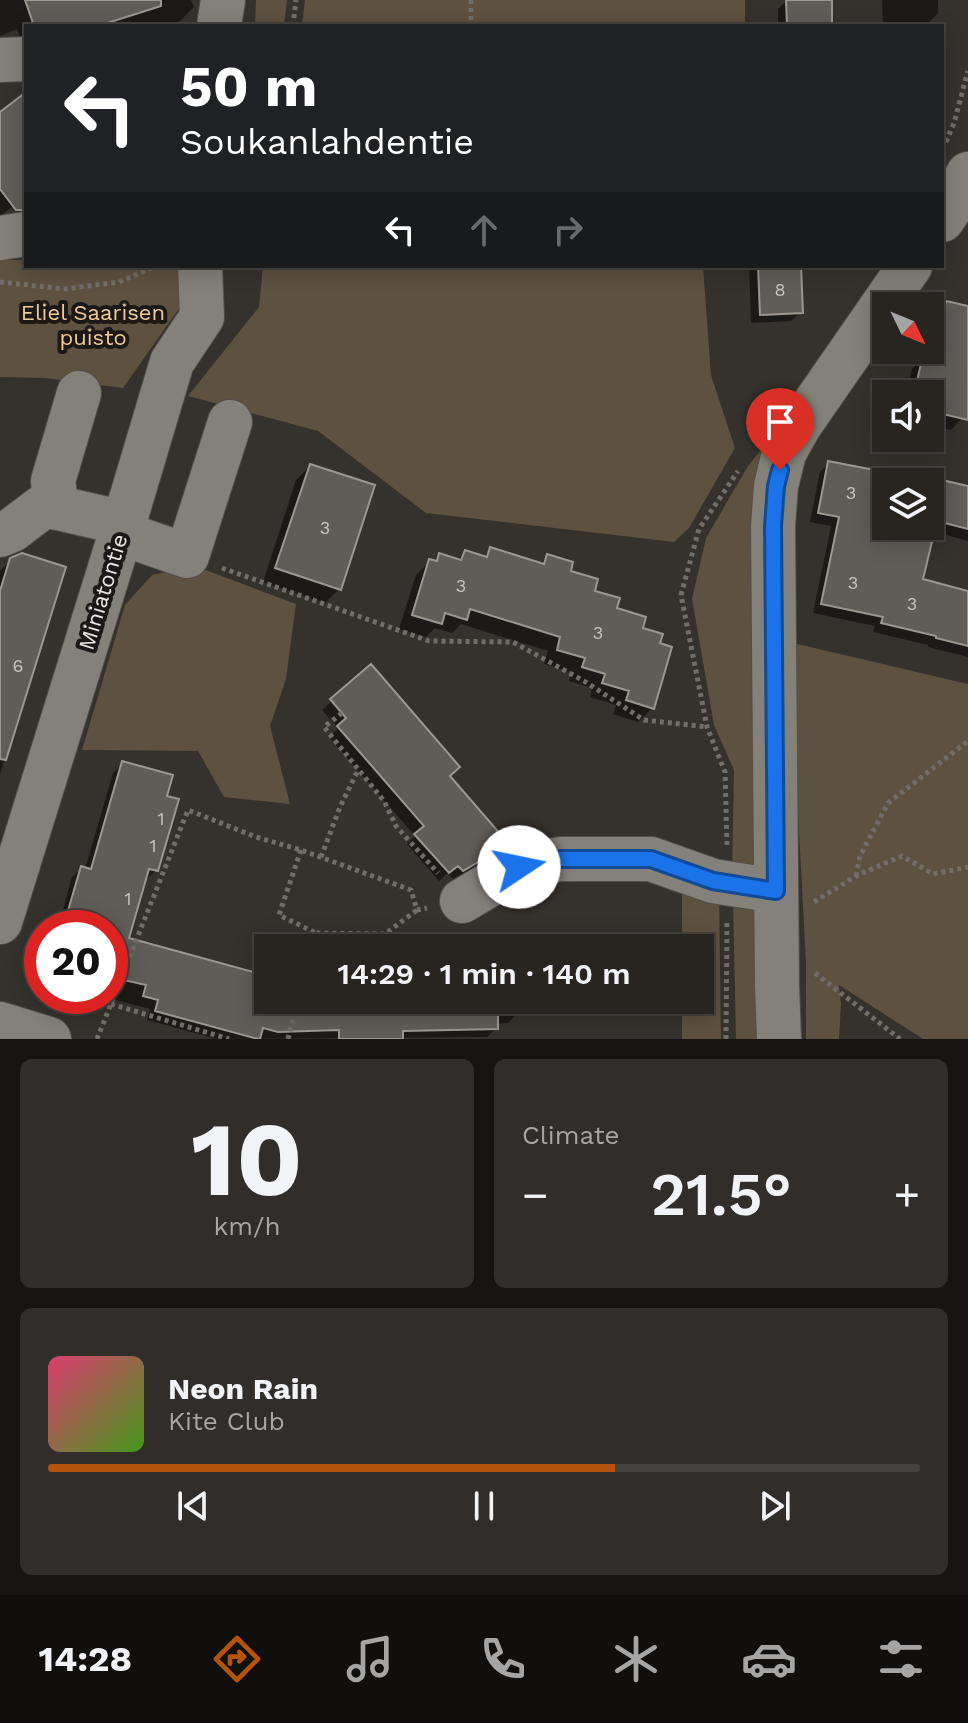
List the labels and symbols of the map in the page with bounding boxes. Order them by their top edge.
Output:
house number: 8 [774,279,786,300]
north arrow [872,292,944,364]
park label: Eliel Saarisen puisto [21,300,165,350]
pin [746,388,814,470]
house number: 3 [846,482,856,503]
house number: 3 [320,517,330,538]
street label: Miniatontie [74,531,132,653]
house number: 3 [848,572,858,593]
house number: 3 [456,575,466,596]
house number: 3 [907,593,917,614]
house number: 3 [593,622,603,643]
house number: 6 [13,655,23,676]
house number: 1 [157,808,165,829]
position arrow [477,825,561,909]
house number: 1 [149,835,157,856]
house number: 1 [124,888,132,909]
speed limit sign: 20 [24,910,128,1014]

